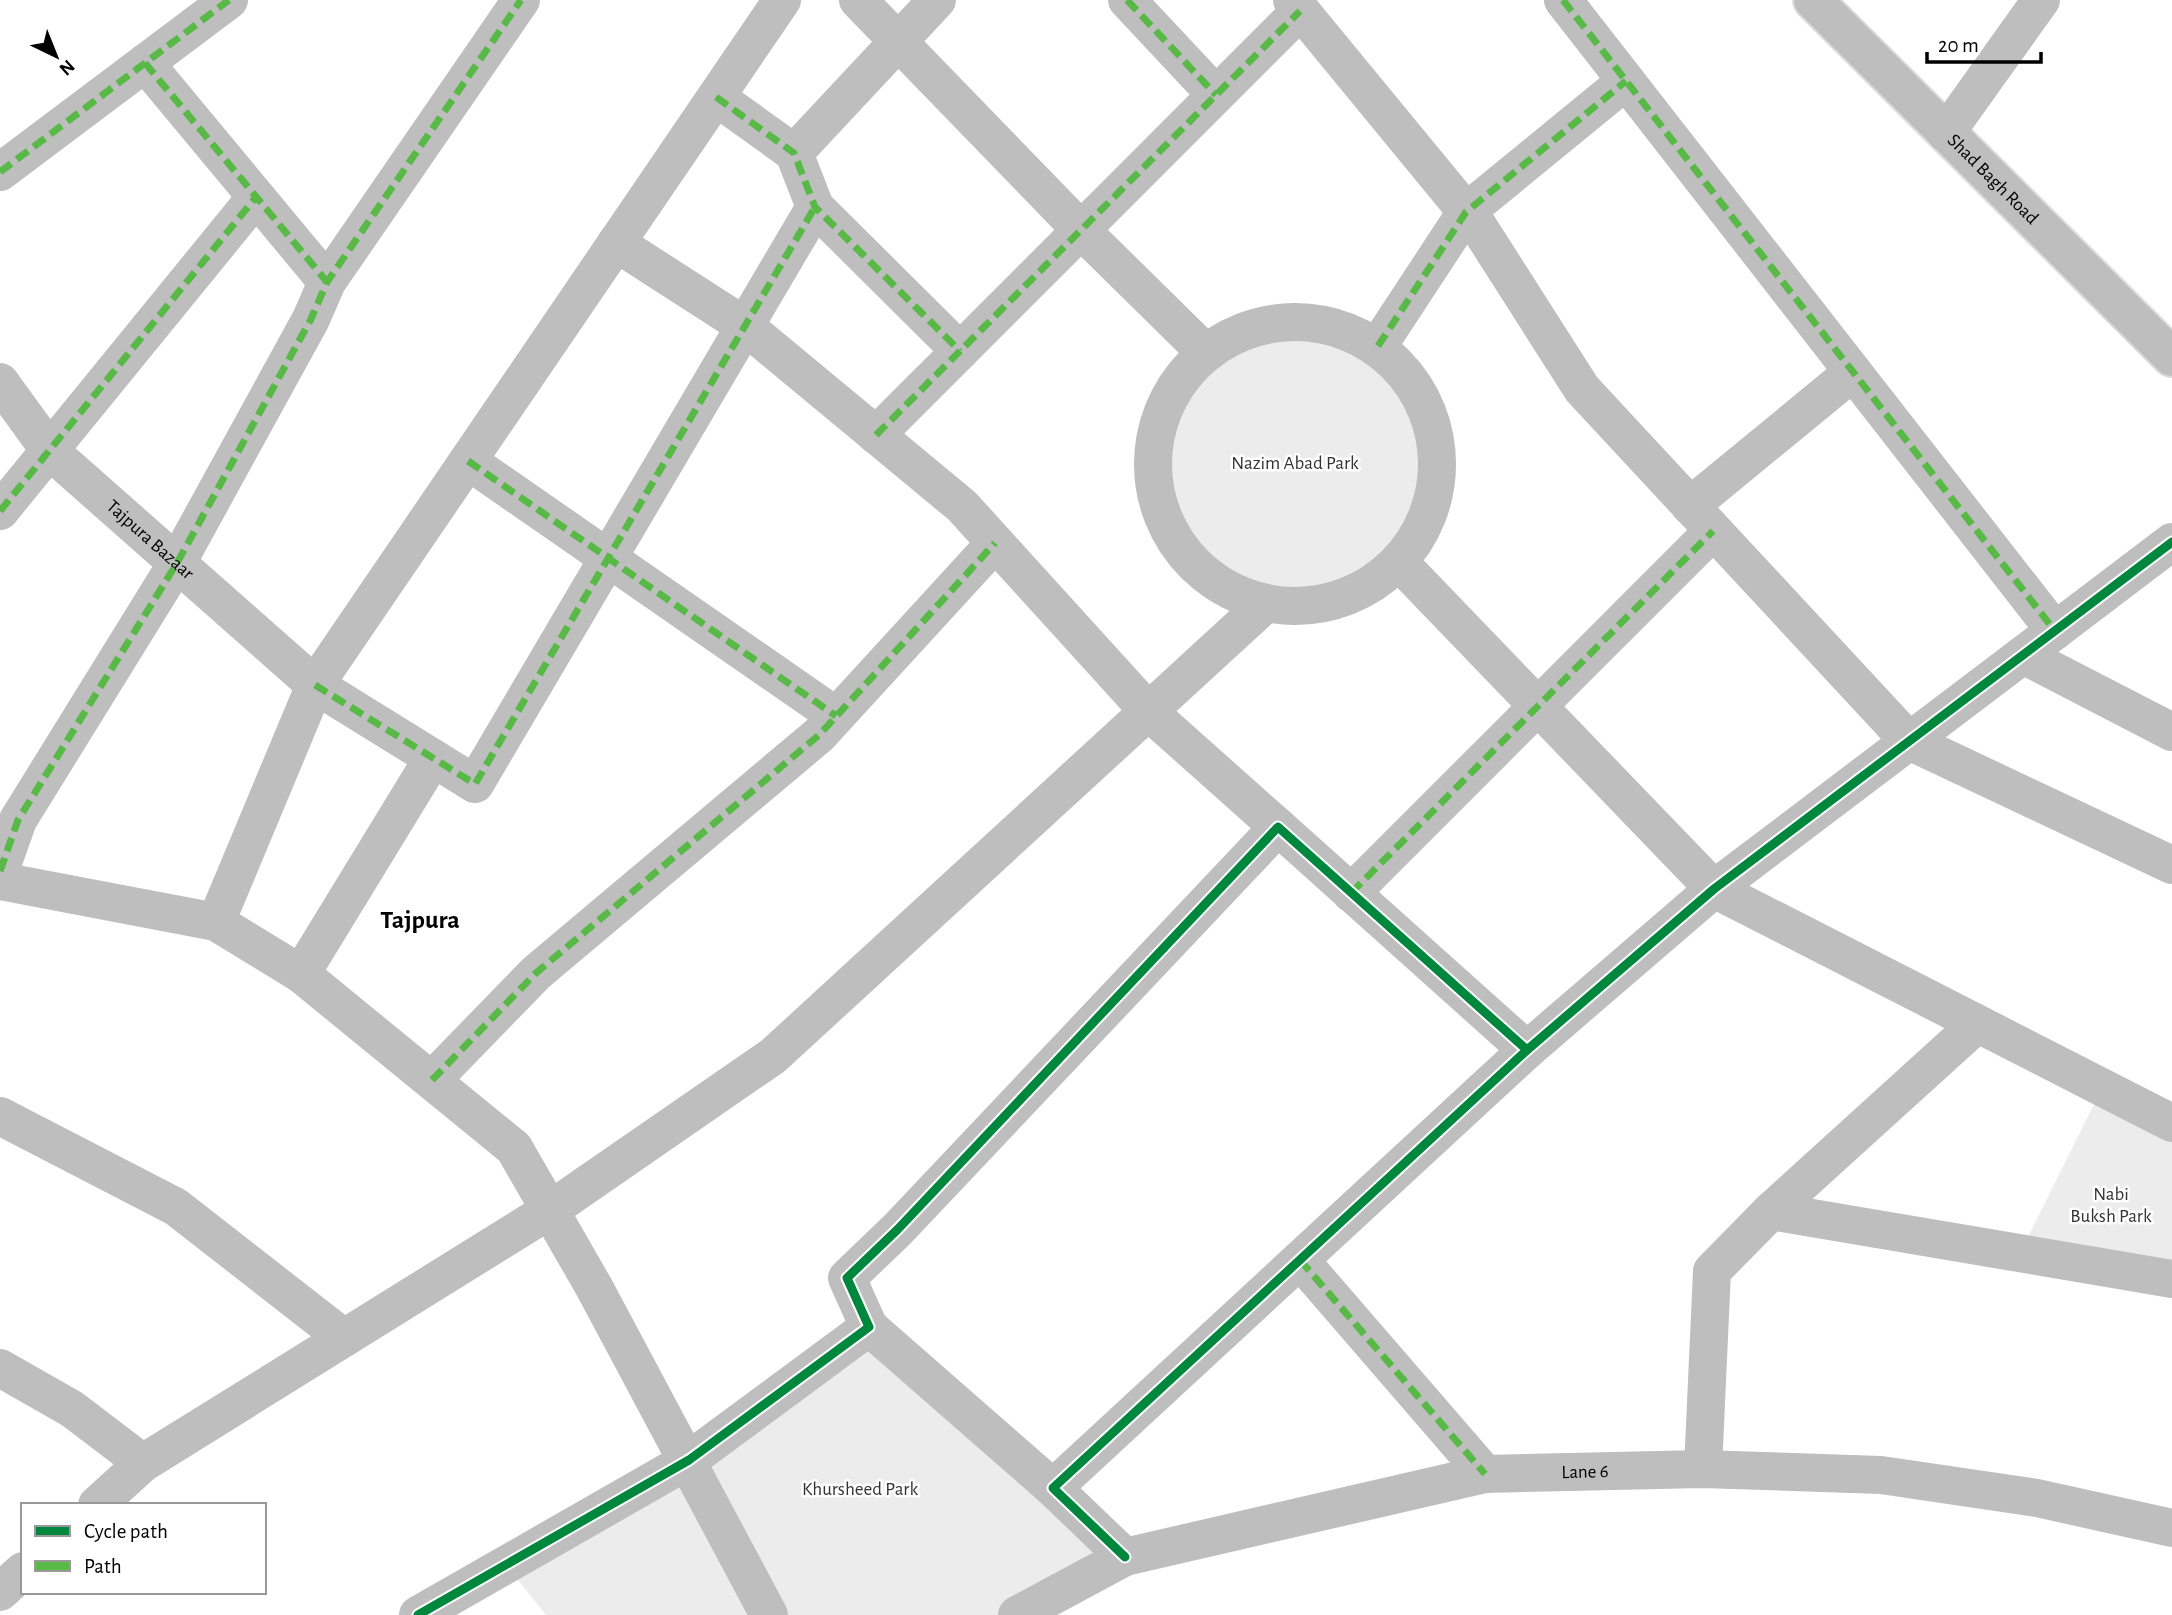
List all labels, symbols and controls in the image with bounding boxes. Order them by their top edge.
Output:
north arrow [21,21,91,91]
scale bar [1927,21,2041,65]
text: 20 m [1938,35,1979,56]
text: N [55,56,78,79]
street label: Shad Bagh Road [1944,130,2042,228]
park label: Nazim Abad Park [1231,454,1359,473]
street label: Tajpura Bazaar [103,496,198,583]
district label: Tajpura [380,907,460,933]
park label: Nabi Buksh Park [2070,1185,2152,1226]
street label: Lane 6 [1561,1462,1609,1482]
park label: Khursheed Park [802,1480,918,1499]
legend [21,1503,266,1594]
text: Cycle path [84,1521,168,1542]
text: Path [84,1556,122,1577]

